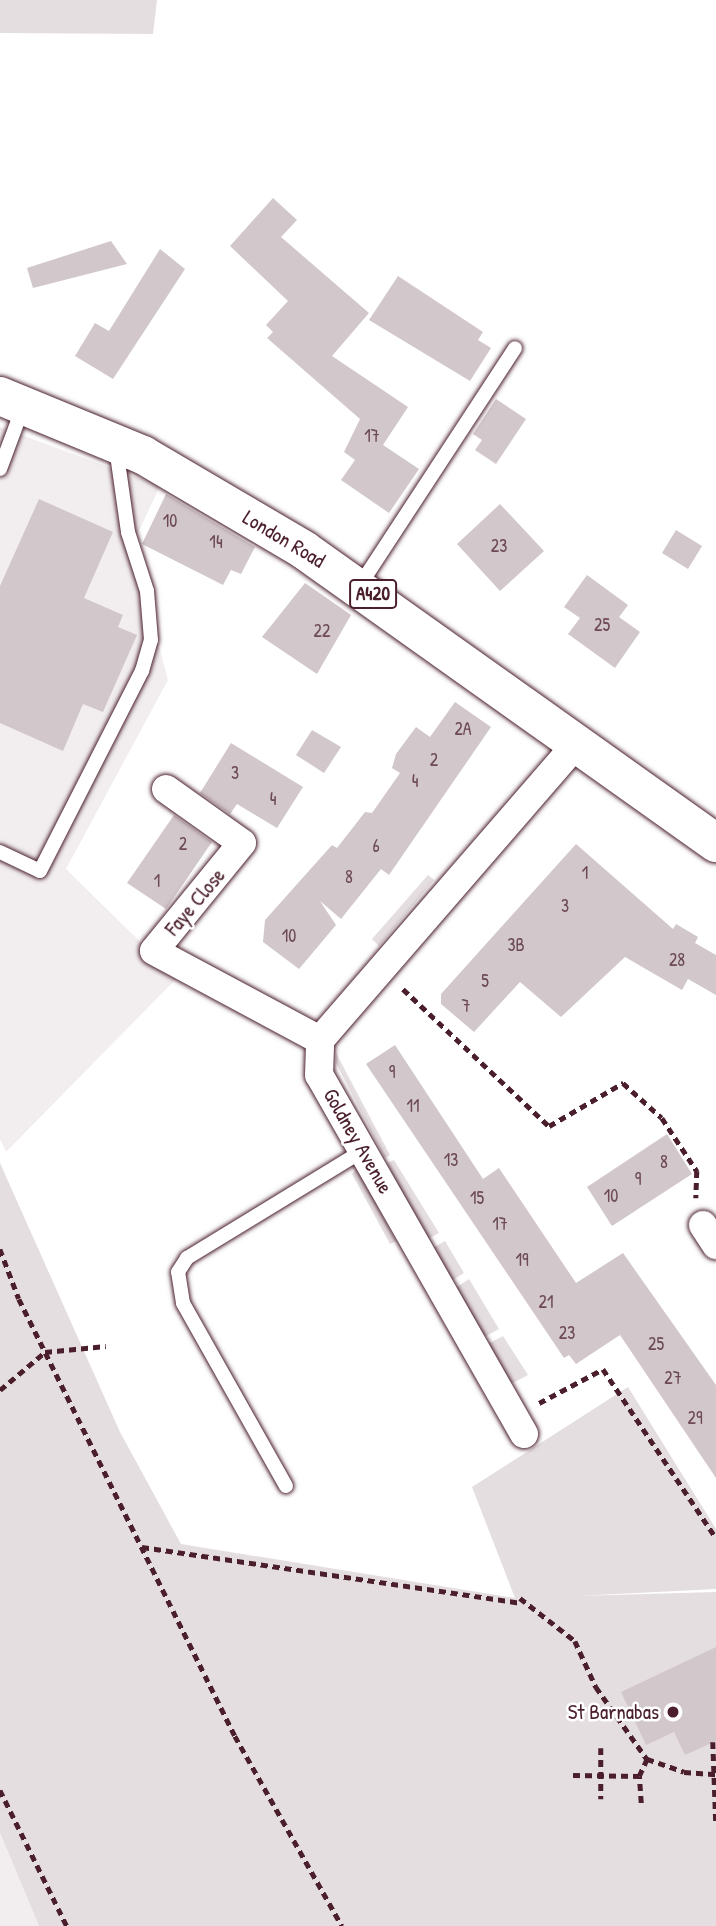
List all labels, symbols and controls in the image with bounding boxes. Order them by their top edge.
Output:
house number: 17 [364,425,380,447]
street label: London Road [238,505,330,573]
house number: 10 [163,510,177,532]
house number: 14 [209,531,223,553]
house number: 23 [491,535,507,557]
road number: A420 [348,579,398,610]
house number: 25 [594,614,610,636]
house number: 22 [314,620,330,642]
house number: 2A [454,718,472,740]
house number: 2 [430,749,438,771]
house number: 3 [231,762,239,784]
house number: 4 [412,770,418,792]
house number: 4 [270,788,276,810]
house number: 2 [179,833,187,855]
house number: 6 [372,835,380,857]
house number: 1 [582,862,588,884]
street label: Faye Close [160,863,230,941]
house number: 8 [345,866,353,888]
house number: 1 [154,870,160,892]
house number: 3 [561,895,569,917]
house number: 10 [282,925,296,947]
house number: 3B [507,934,525,956]
house number: 28 [669,949,685,971]
house number: 5 [481,970,489,992]
house number: 7 [462,995,470,1017]
house number: 9 [389,1061,395,1083]
street label: Goldney Avenue [318,1084,398,1198]
house number: 11 [406,1095,420,1117]
house number: 13 [444,1149,458,1171]
house number: 8 [660,1151,668,1173]
house number: 9 [635,1168,641,1190]
house number: 10 [604,1185,618,1207]
house number: 15 [470,1187,484,1209]
house number: 17 [492,1213,508,1235]
house number: 19 [515,1249,529,1271]
house number: 21 [539,1291,553,1313]
house number: 23 [559,1322,575,1344]
house number: 25 [648,1333,664,1355]
house number: 27 [664,1367,682,1389]
house number: 29 [687,1407,703,1429]
place label: St Barnabas [568,1699,659,1725]
marker: St Barnabas [665,1704,681,1720]

